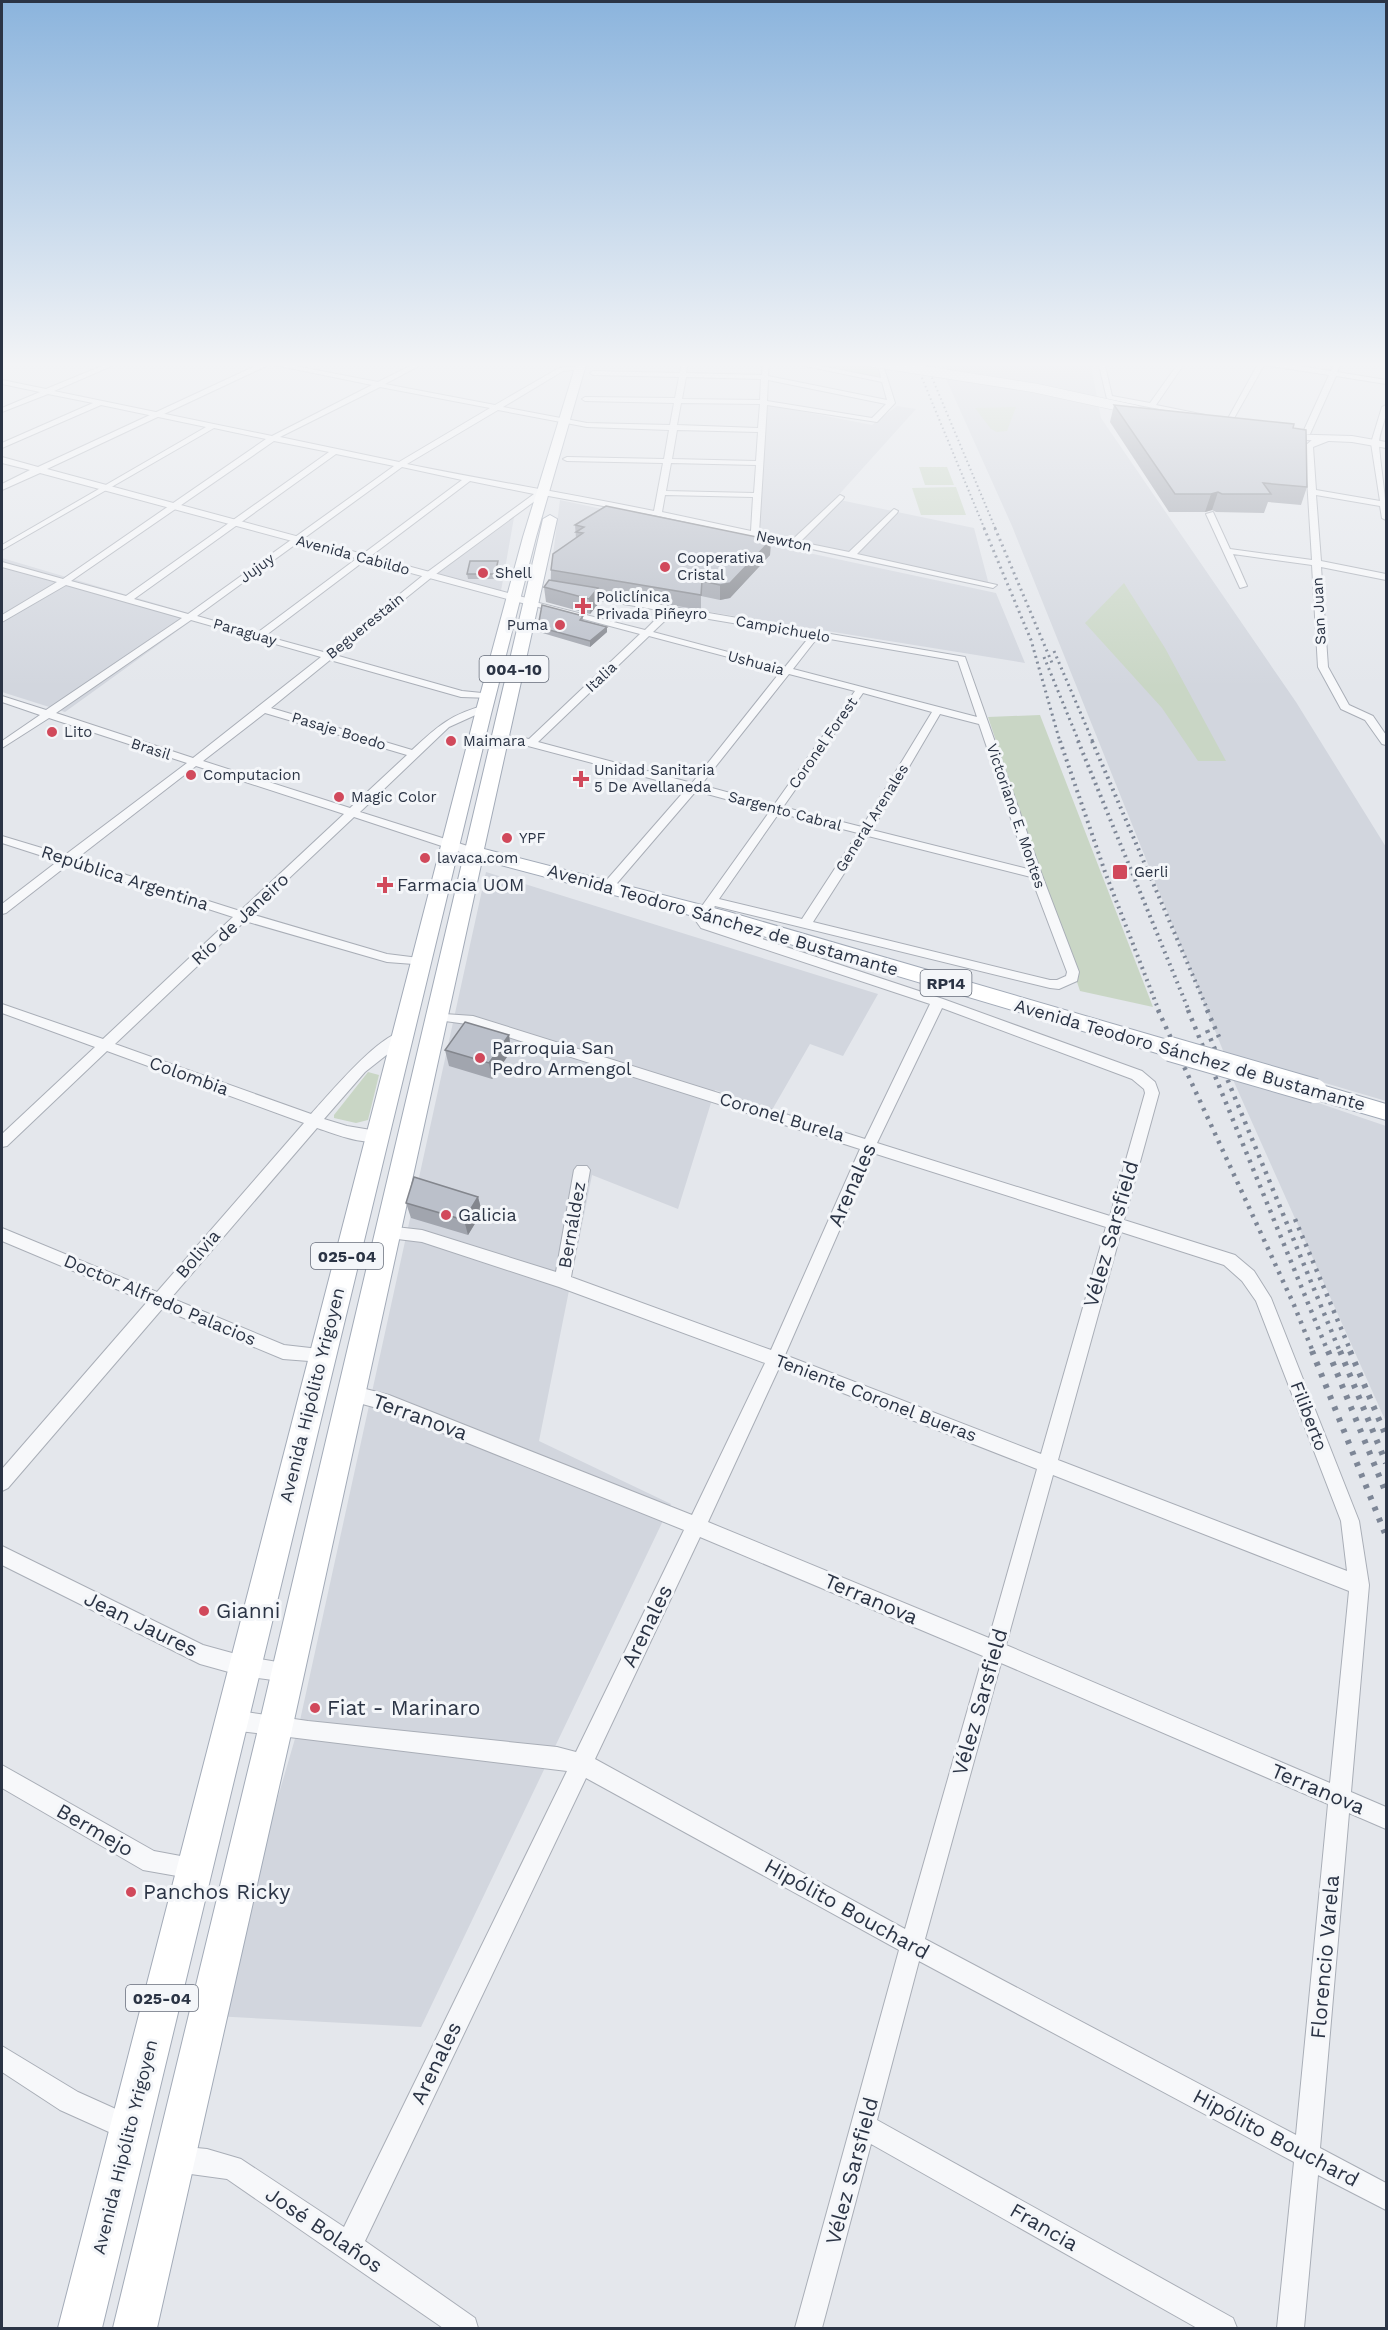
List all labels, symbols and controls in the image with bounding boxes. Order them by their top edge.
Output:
street label: Newton [755,526,813,556]
street label: Avenida Cabildo [294,531,412,579]
street label: Jujuy [236,549,278,587]
place label: Cooperativa Cristal [677,549,764,584]
marker: Cooperativa Cristal [658,560,672,574]
place label: Shell [495,564,532,582]
marker: Shell [476,566,490,580]
street label: San Juan [1308,577,1330,645]
place label: Policlínica Privada Piñeyro [596,588,707,623]
street label: Beguerestain [322,589,408,663]
marker: Policlínica Privada Piñeyro [574,597,592,615]
street label: Campichuelo [734,612,832,646]
street label: Paraguay [211,614,279,650]
place label: Puma [507,616,548,634]
marker: Puma [553,618,567,632]
street label: Ushuaia [726,647,787,679]
road number: 004-10 [480,656,548,682]
street label: Italia [582,658,621,696]
street label: Coronel Forest [785,693,862,792]
street label: Pasaje Boedo [290,708,388,754]
place label: Lito [64,723,92,741]
marker: Lito [45,725,59,739]
place label: Maimara [463,732,526,750]
street label: Brasil [129,734,174,764]
marker: Maimara [444,734,458,748]
street label: Victoriano E. Montes [983,741,1049,891]
place label: Unidad Sanitaria 5 De Avellaneda [594,761,715,796]
street label: General Arenales [832,761,912,875]
place label: Computacion [203,766,301,784]
marker: Computacion [184,768,198,782]
marker: Unidad Sanitaria 5 De Avellaneda [572,770,590,788]
street label: Sargento Cabral [726,787,844,835]
place label: Magic Color [351,788,437,806]
marker: Magic Color [332,790,346,804]
place label: YPF [519,829,546,847]
marker: YPF [500,831,514,845]
street label: República Argentina [39,841,211,915]
place label: lavaca.com [437,849,518,867]
marker: lavaca.com [418,851,432,865]
street label: Avenida Teodoro Sánchez de Bustamante [545,859,901,980]
marker: Gerli [1111,863,1129,881]
place label: Gerli [1134,863,1168,881]
street label: Río de Janeiro [187,868,293,969]
place label: Farmacia UOM [397,874,524,895]
marker: Farmacia UOM [378,878,392,892]
road number: RP14 [920,970,972,996]
street label: Avenida Teodoro Sánchez de Bustamante [1012,994,1368,1115]
place label: Parroquia San Pedro Armengol [492,1037,632,1079]
street label: Colombia [147,1051,232,1100]
marker: Parroquia San Pedro Armengol [473,1051,487,1065]
street label: Coronel Burela [717,1088,847,1146]
street label: Arenales [822,1139,881,1230]
street label: Vélez Sarsfield [1078,1158,1143,1310]
street label: Bernáldez [554,1180,589,1270]
place label: Galicia [458,1204,517,1225]
marker: Galicia [439,1208,453,1222]
street label: Bolivia [171,1225,224,1282]
road number: 025-04 [311,1243,383,1269]
street label: Doctor Alfredo Palacios [61,1249,259,1350]
street label: Avenida Hipólito Yrigoyen [275,1285,348,1504]
street label: Teniente Coronel Bueras [772,1349,980,1446]
street label: Filiberto [1287,1378,1332,1454]
street label: Terranova [369,1388,471,1445]
street label: Terranova [821,1568,922,1629]
street label: Arenales [616,1580,677,1671]
street label: Jean Jaures [80,1585,202,1662]
place label: Gianni [216,1598,280,1623]
marker: Gianni [197,1604,211,1618]
street label: Vélez Sarsfield [947,1626,1012,1778]
place label: Fiat - Marinaro [327,1695,480,1720]
marker: Fiat - Marinaro [308,1701,322,1715]
street label: Terranova [1268,1758,1369,1819]
street label: Bermejo [52,1798,138,1862]
street label: Hipólito Bouchard [760,1853,934,1964]
street label: Florencio Varela [1305,1874,1344,2040]
place label: Panchos Ricky [143,1879,290,1904]
marker: Panchos Ricky [124,1885,138,1899]
road number: 025-04 [126,1985,198,2011]
street label: Arenales [405,2017,466,2108]
street label: Avenida Hipólito Yrigoyen [88,2037,161,2256]
street label: Hipólito Bouchard [1189,2083,1364,2192]
street label: Vélez Sarsfield [820,2094,883,2247]
street label: José Bolaños [261,2181,388,2278]
street label: Francia [1006,2197,1083,2256]

